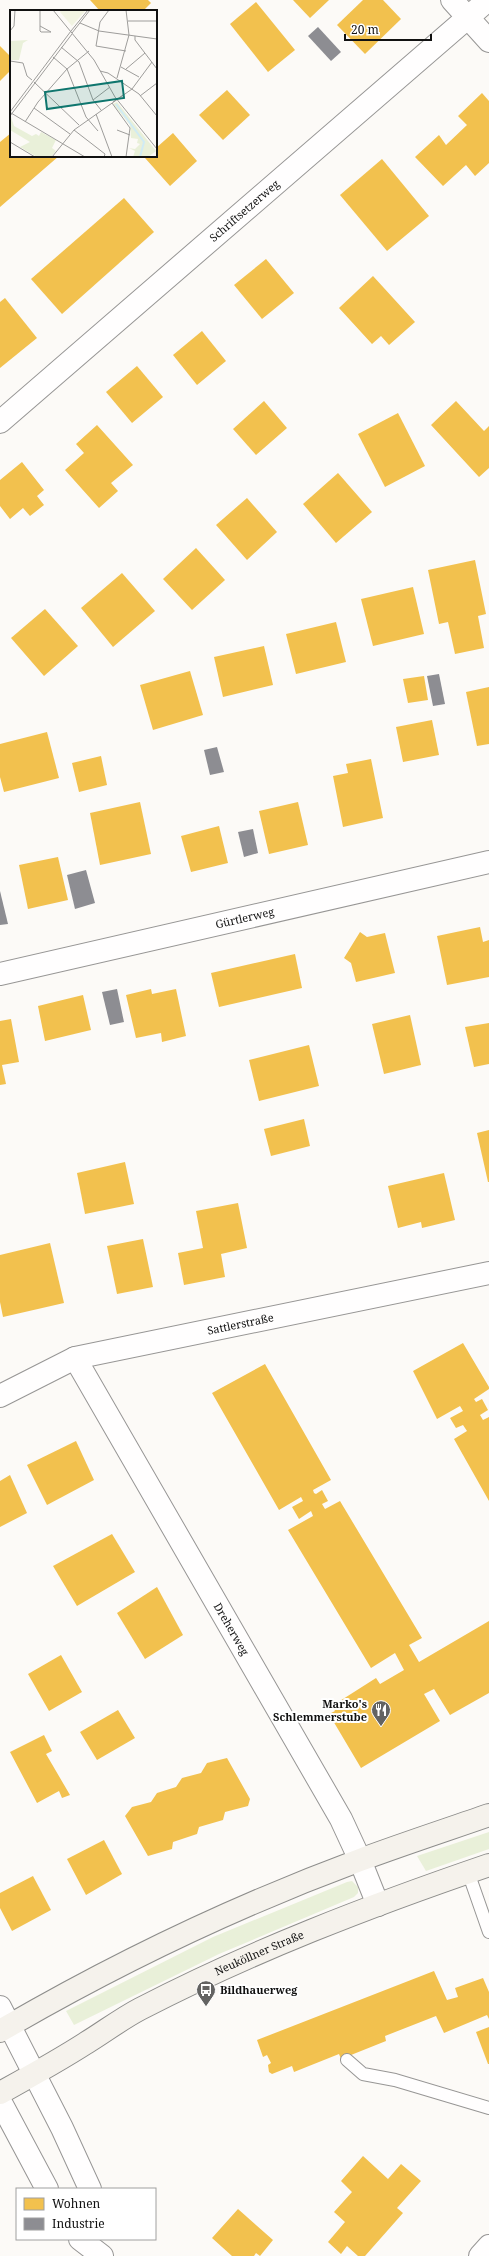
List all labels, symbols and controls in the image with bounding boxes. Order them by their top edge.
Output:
inset map [10,10,157,157]
scale bar [345,16,431,42]
text: 20 m [351,21,379,38]
street label: Schriftsetzerweg [206,176,282,245]
street label: Gürtlerweg [214,903,275,931]
street label: Sattlerstraße [206,1309,275,1338]
street label: Dreherweg [211,1600,253,1658]
place label: Marko's Schlemmerstube [273,1696,367,1724]
restaurant icon: Marko's Schlemmerstube [370,1699,392,1727]
street label: Neuköllner Straße [212,1927,306,1979]
bus stop icon: Bildhauerweg [195,1979,217,2007]
place label: Bildhauerweg [220,1982,298,1997]
legend [16,2188,156,2240]
text: Wohnen [52,2195,101,2212]
text: Industrie [52,2215,105,2232]

